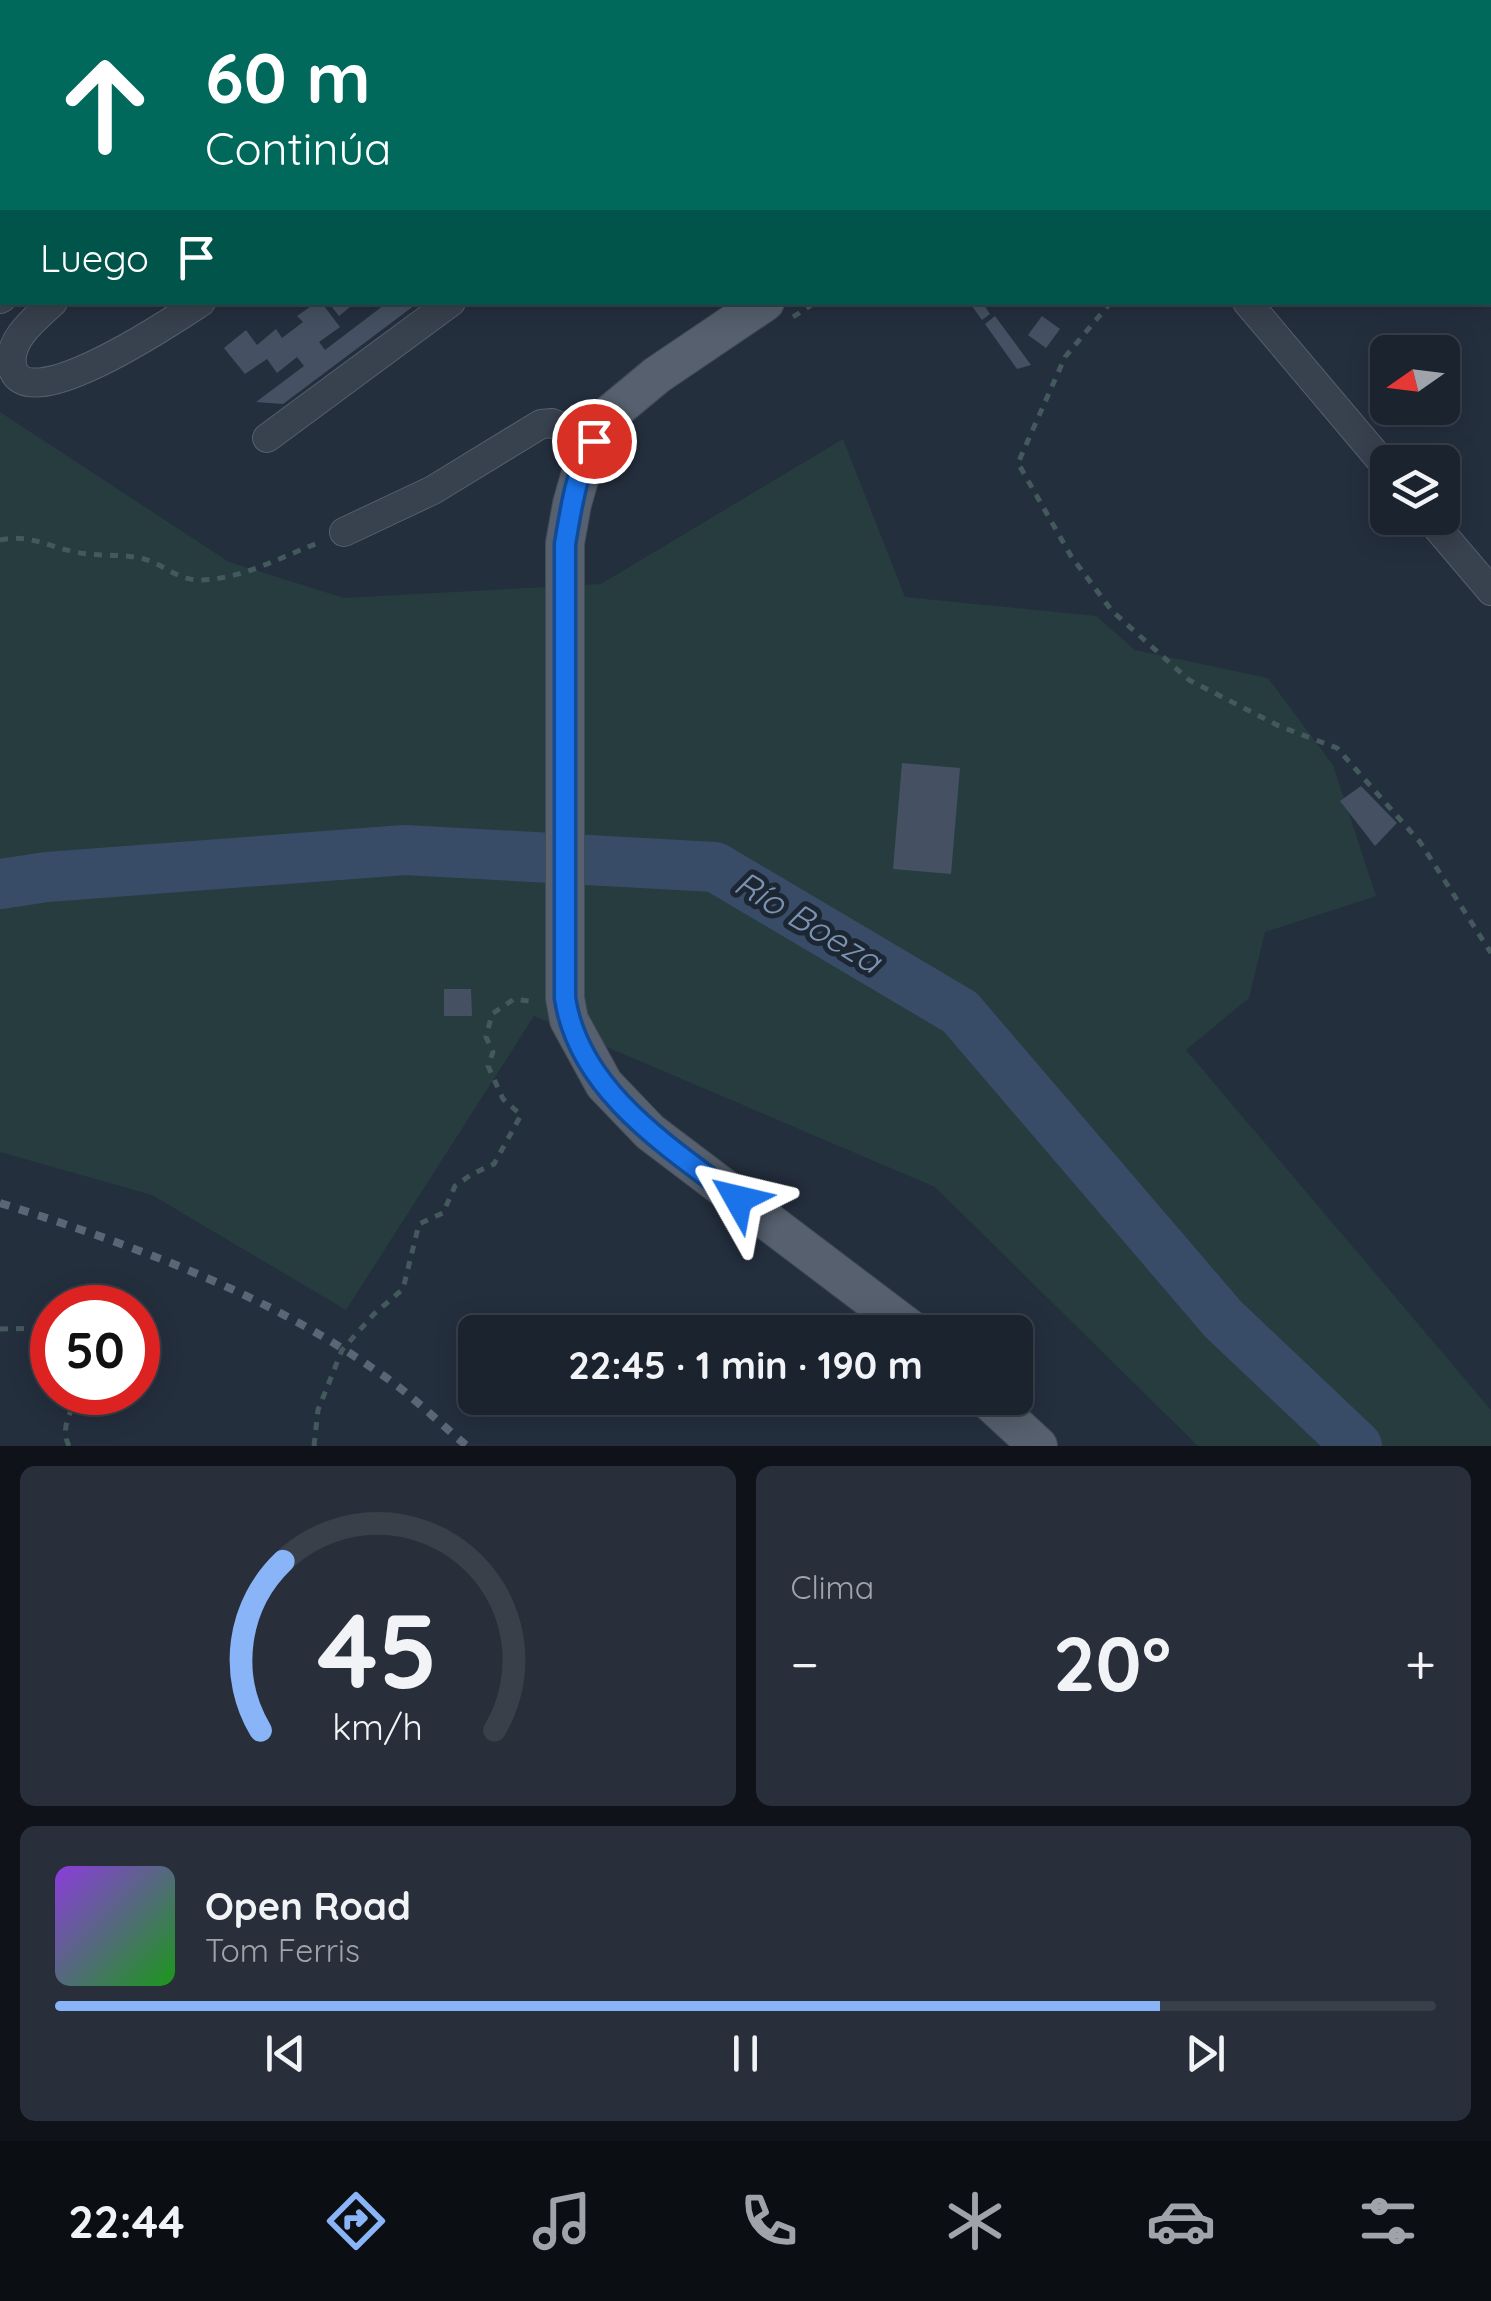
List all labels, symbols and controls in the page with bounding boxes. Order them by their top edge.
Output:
text: 60 m [205,33,371,121]
icon: ahead [40,40,170,170]
text: Continúa [205,120,391,176]
icon: arrive [169,230,224,285]
text: Luego [40,234,149,282]
north arrow [1370,335,1460,425]
map controls [1370,335,1460,535]
pin [552,399,637,484]
icon: arrive [567,414,622,469]
button: layers [1370,445,1460,535]
water label: Río Boeza [727,860,891,983]
position arrow [686,1147,790,1251]
speed limit sign: 50 [30,1285,160,1415]
text: 22:45 · 1 min · 190 m [568,1341,923,1389]
text: Clima [791,1567,874,1607]
text: 45 [317,1584,438,1714]
text: 20° [1053,1616,1171,1710]
text: − [791,1629,819,1698]
text: + [1405,1629,1436,1698]
text: km/h [332,1704,423,1749]
text: Open Road [205,1882,411,1930]
text: Tom Ferris [205,1930,360,1970]
icon: previous [258,2026,313,2081]
icon: pause [718,2026,773,2081]
icon: next [1178,2026,1233,2081]
icon: directions [321,2186,391,2256]
icon: music [527,2186,597,2256]
icon: phone [734,2186,804,2256]
icon: climate [940,2186,1010,2256]
icon: car [1146,2186,1216,2256]
icon: filters [1353,2186,1423,2256]
text: 22:44 [68,2193,185,2249]

